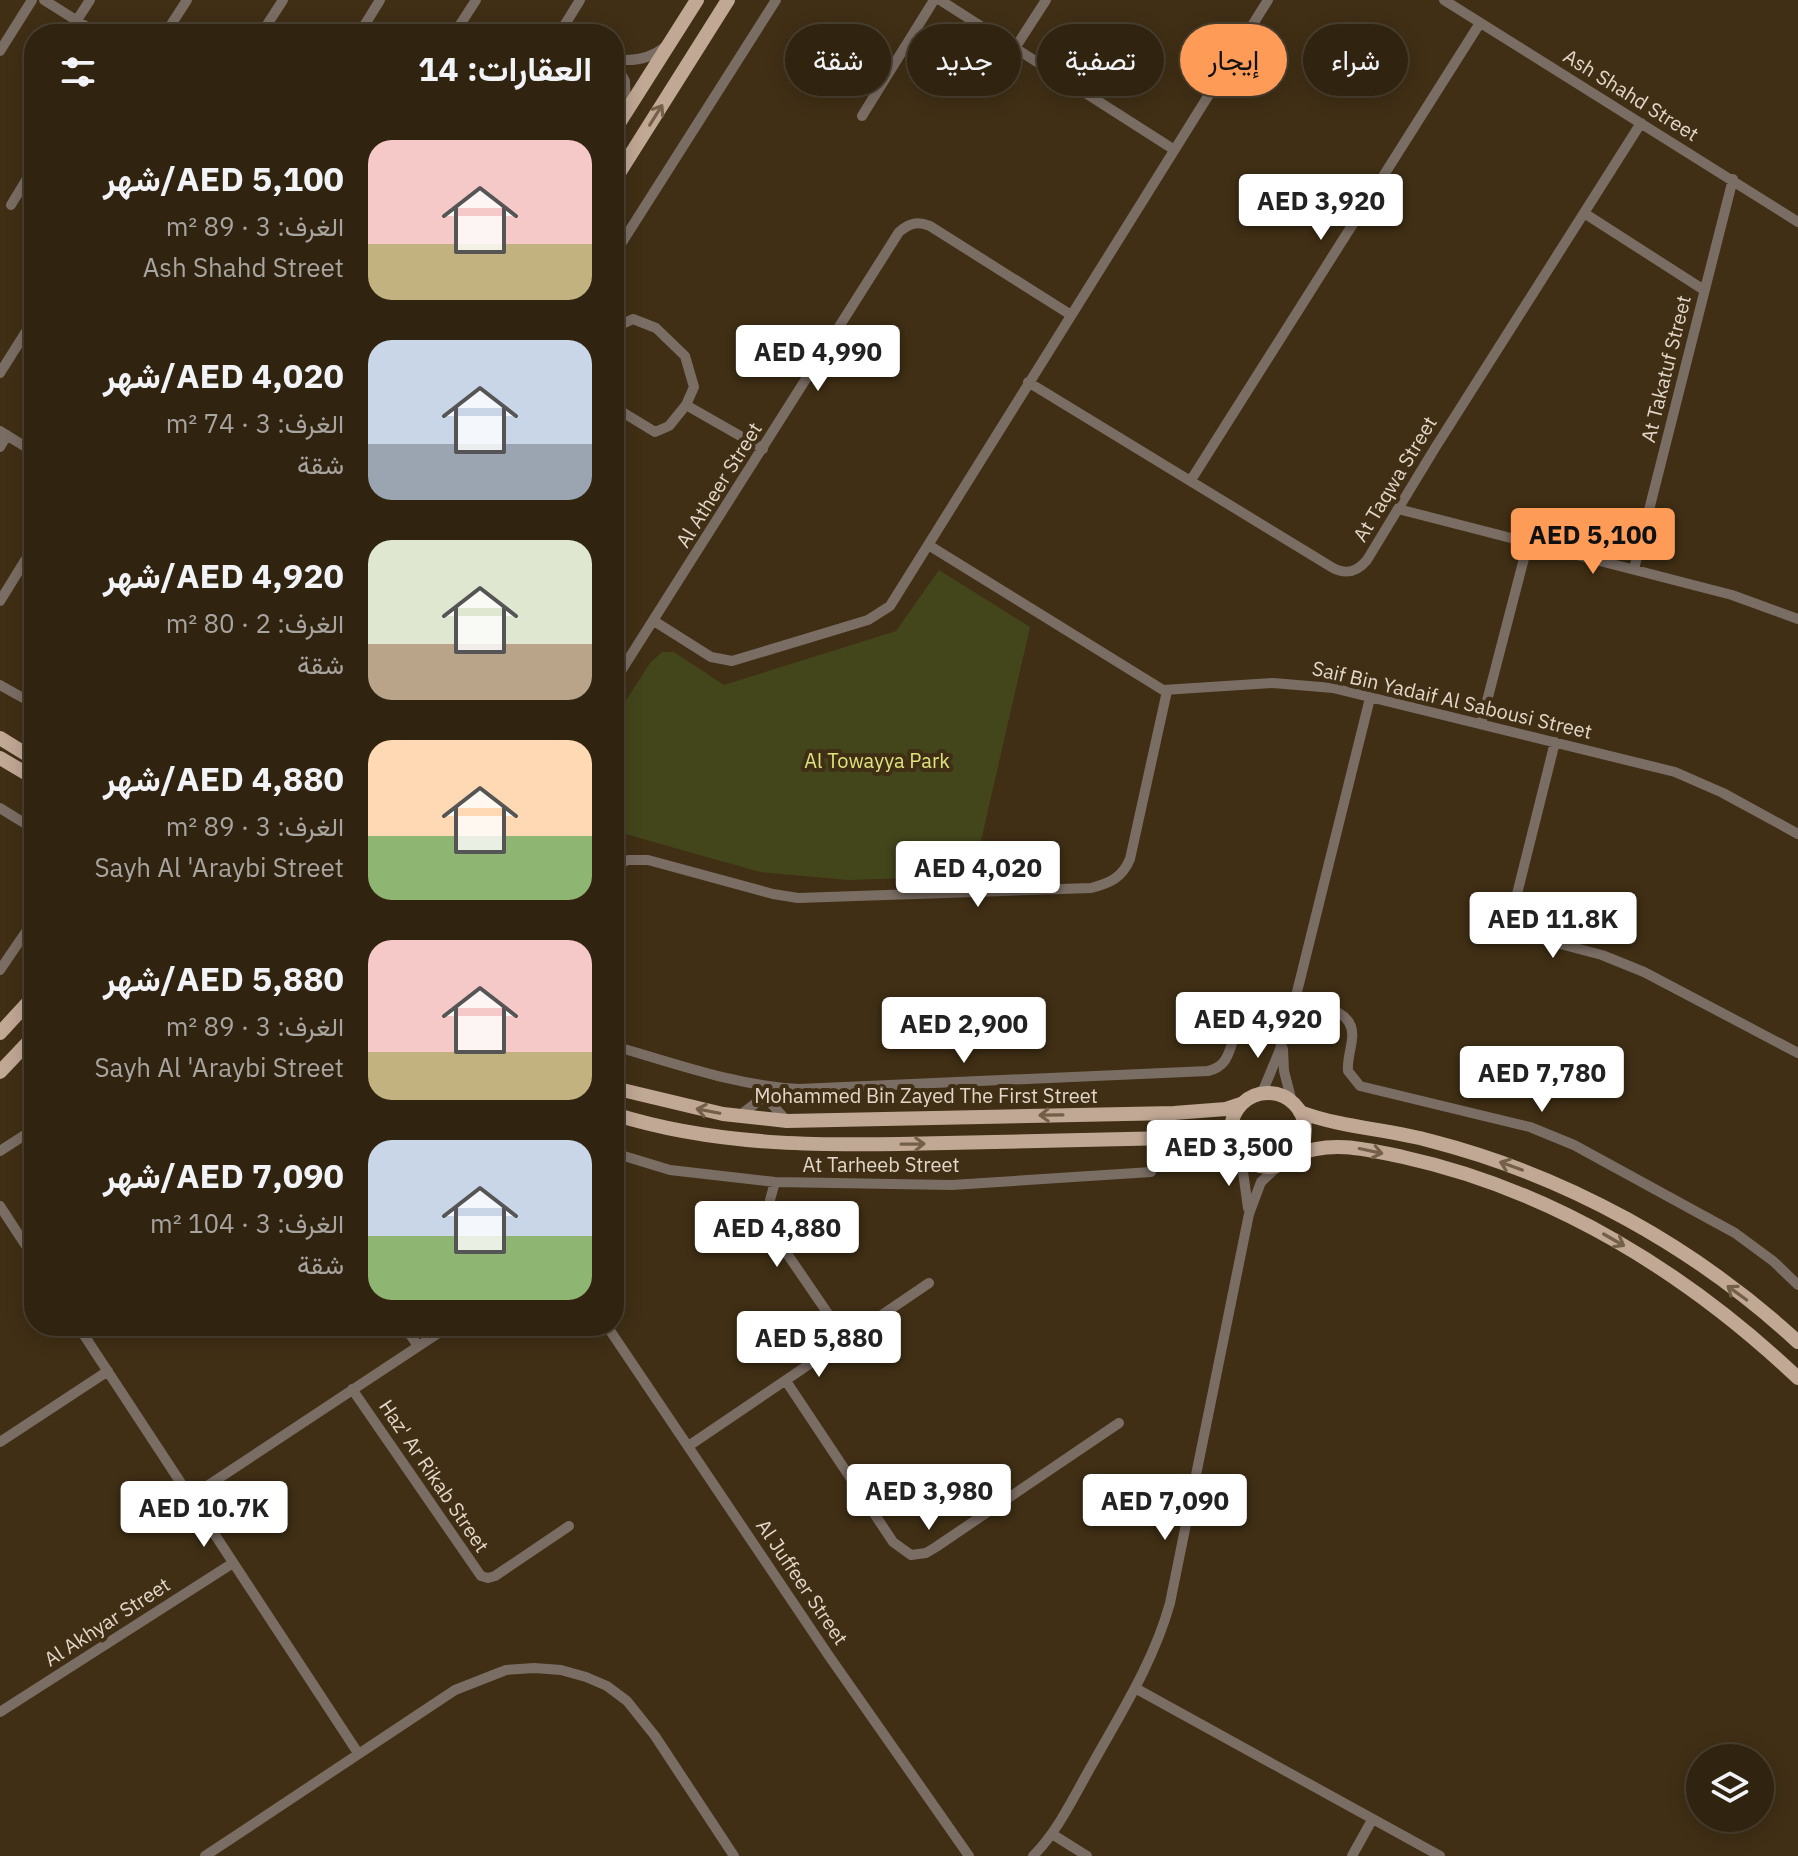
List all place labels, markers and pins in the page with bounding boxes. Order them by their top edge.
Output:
pin: AED 3,920 [1229,174,1413,242]
pin: AED 4,990 [726,325,910,393]
pin: AED 5,100 [1501,508,1685,576]
pin: AED 4,020 [886,841,1070,909]
pin: AED 11.8K [1461,892,1645,960]
pin: AED 4,920 [1166,992,1350,1060]
pin: AED 2,900 [872,997,1056,1065]
pin: AED 7,780 [1450,1046,1634,1114]
pin: AED 3,500 [1137,1120,1321,1188]
pin: AED 4,880 [685,1201,869,1269]
pin: AED 5,880 [727,1311,911,1379]
pin: AED 3,980 [837,1464,1021,1532]
pin: AED 7,090 [1073,1474,1257,1542]
pin: AED 10.7K [112,1481,296,1549]

